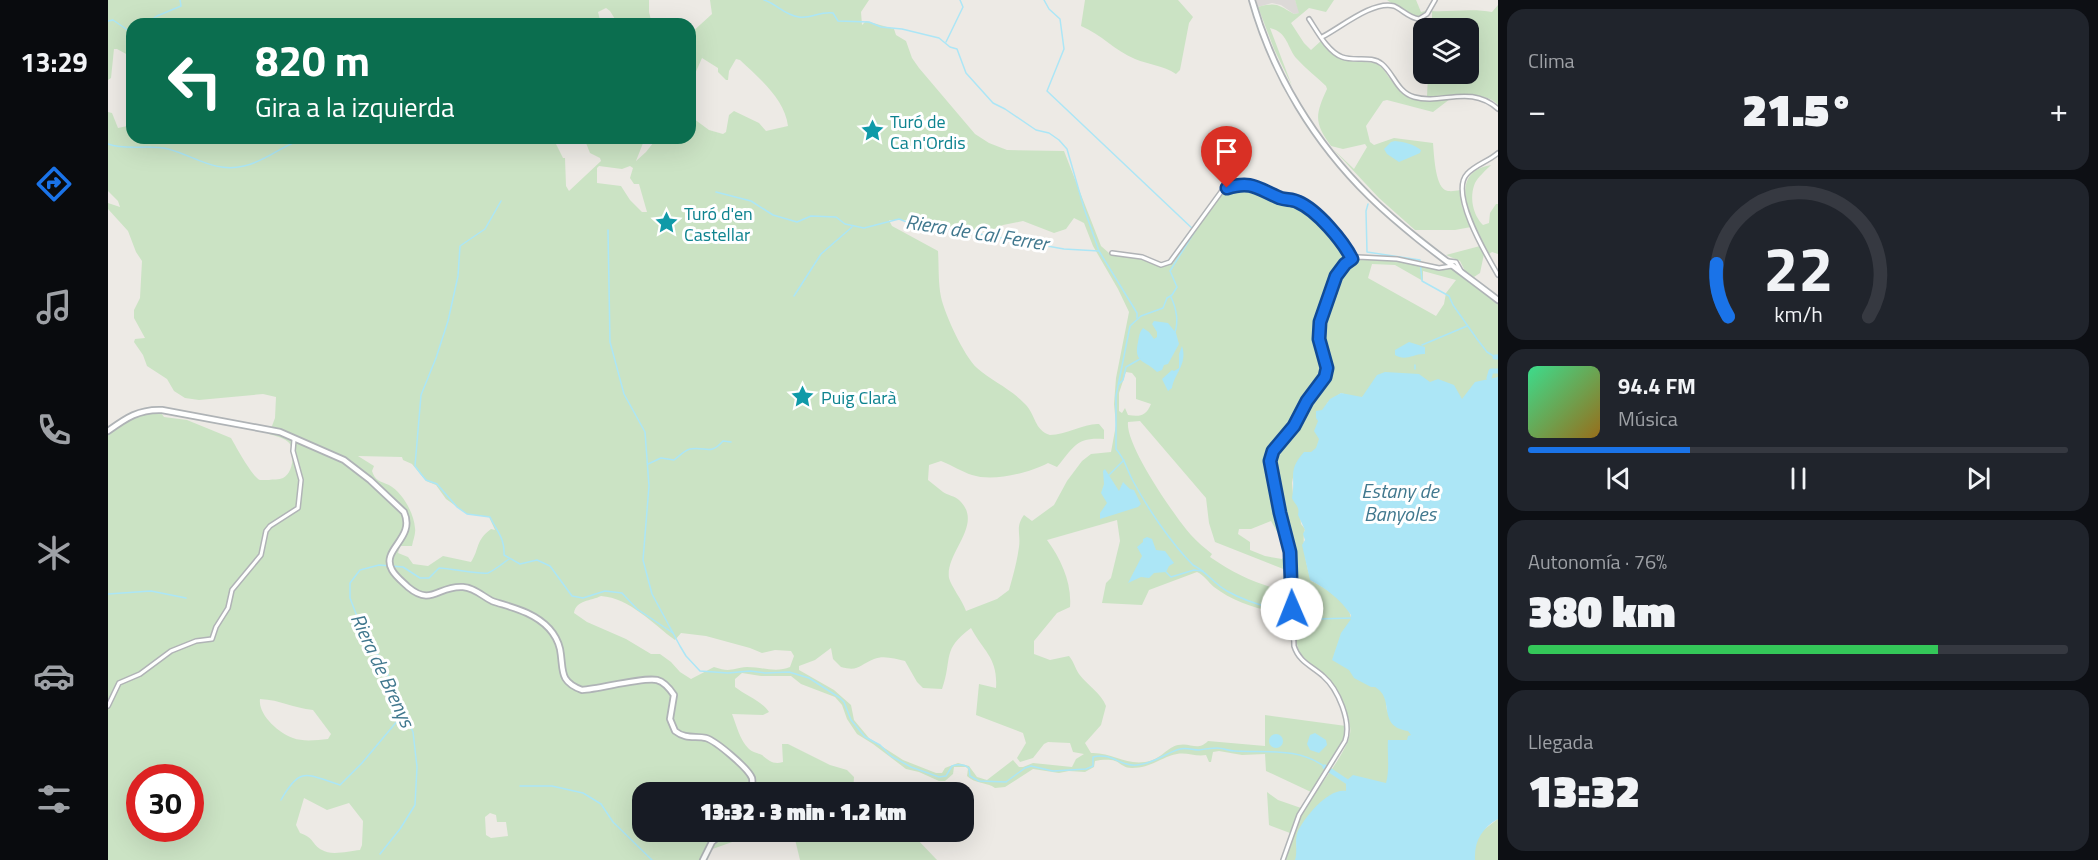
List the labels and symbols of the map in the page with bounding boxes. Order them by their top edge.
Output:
place label: Turó de Ca n'Ordis [890,108,966,156]
place icon: Turó de Ca n'Ordis [859,118,885,144]
pin [1201,126,1252,188]
place label: Turó d'en Castellar [684,200,753,248]
water label: Riera de Cal Ferrer [904,205,1053,259]
place icon: Turó d'en Castellar [653,210,679,236]
place icon: Puig Clarà [790,384,816,410]
place label: Puig Clarà [821,384,897,411]
water label: Estany de Banyoles [1361,475,1441,529]
position arrow [1260,577,1324,641]
water label: Riera de Brenys [343,608,424,734]
speed limit sign: 30 [126,764,204,842]

